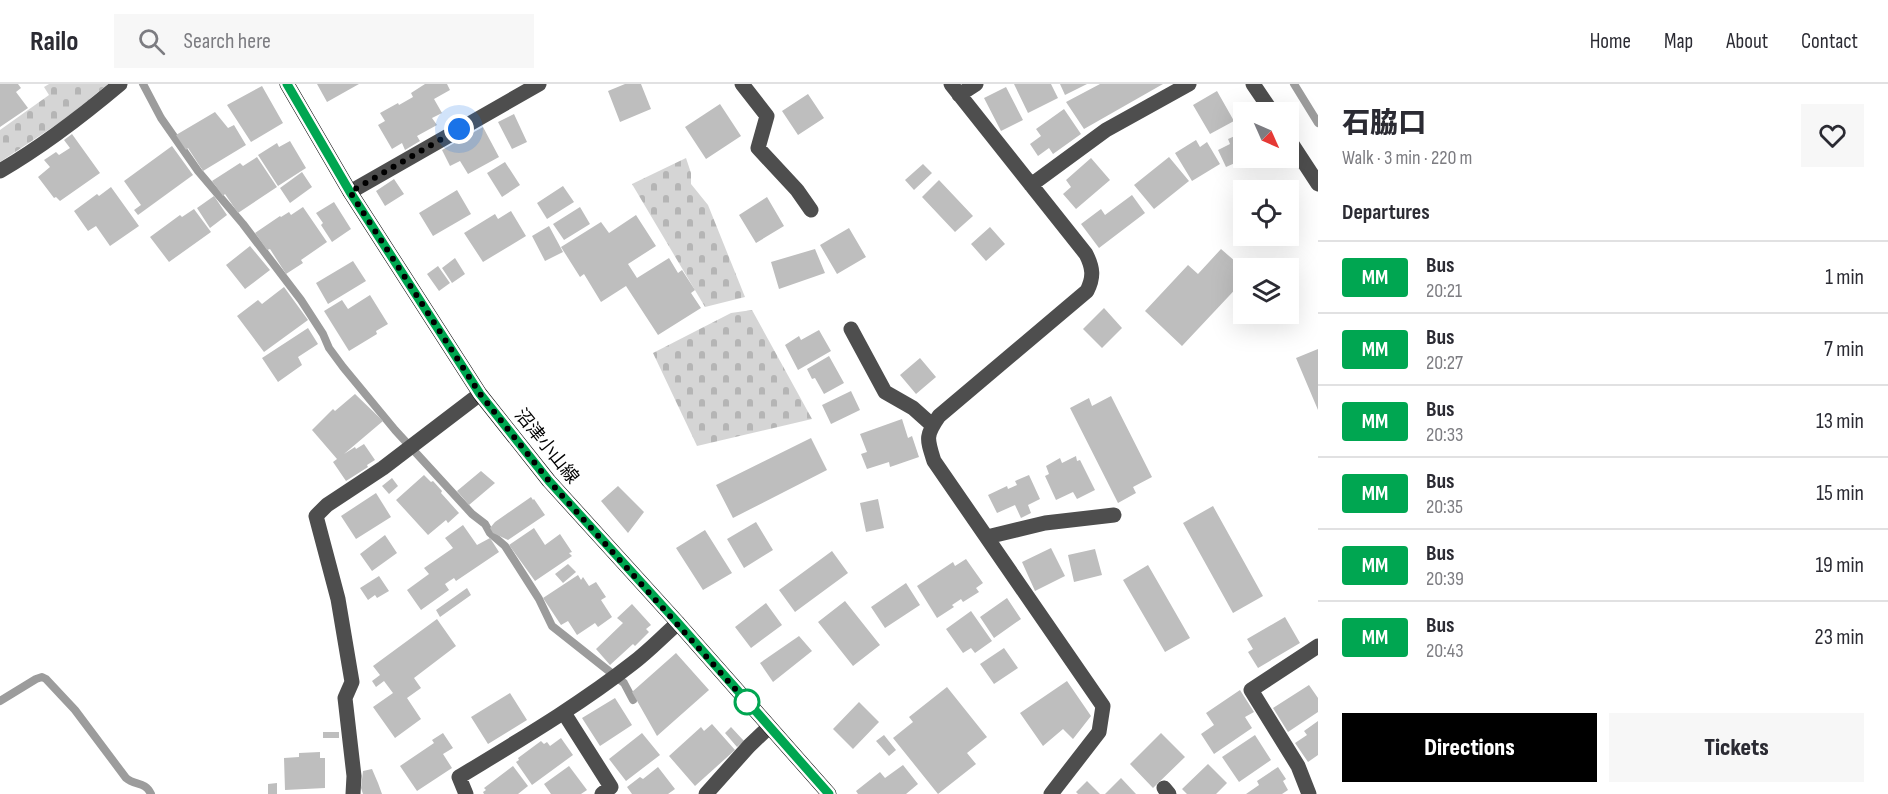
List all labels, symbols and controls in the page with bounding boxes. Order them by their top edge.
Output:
search box [114,14,534,68]
text: Railo [30,25,78,58]
icon: search [135,25,168,58]
text: Search here [183,28,271,55]
text: Home [1590,29,1631,54]
text: Map [1664,29,1693,54]
text: About [1726,29,1768,54]
text: Contact [1801,29,1858,54]
north arrow [1233,102,1299,168]
map controls [1233,102,1299,324]
button: heart [1801,104,1864,167]
text: 石脇口 [1342,107,1426,140]
your location [444,114,474,144]
text: Walk · 3 min · 220 m [1342,146,1472,170]
button: locate [1233,180,1299,246]
text: Departures [1342,199,1430,226]
text: Bus [1426,252,1455,279]
button: layers [1233,258,1299,324]
text: 1 min [1825,264,1864,291]
text: MM [1362,265,1388,290]
text: 20:21 [1426,279,1462,303]
text: Bus [1426,324,1455,351]
text: 7 min [1824,336,1864,363]
text: MM [1362,337,1388,362]
text: 20:27 [1426,351,1463,375]
text: Bus [1426,396,1455,423]
street label: 沼津小山線 [510,405,583,488]
text: 13 min [1816,408,1864,435]
text: MM [1362,409,1388,434]
text: 20:33 [1426,423,1463,447]
text: Bus [1426,468,1455,495]
text: 15 min [1816,480,1864,507]
text: MM [1362,481,1388,506]
text: 20:35 [1426,495,1463,519]
text: Bus [1426,540,1455,567]
text: 19 min [1815,552,1864,579]
text: MM [1362,553,1388,578]
text: 20:39 [1426,567,1464,591]
text: Bus [1426,612,1455,639]
text: 23 min [1815,624,1864,651]
text: MM [1362,625,1388,650]
text: 20:43 [1426,639,1464,663]
unlabelled marker [734,689,760,715]
button: Directions [1342,713,1597,782]
button: Tickets [1609,713,1864,782]

